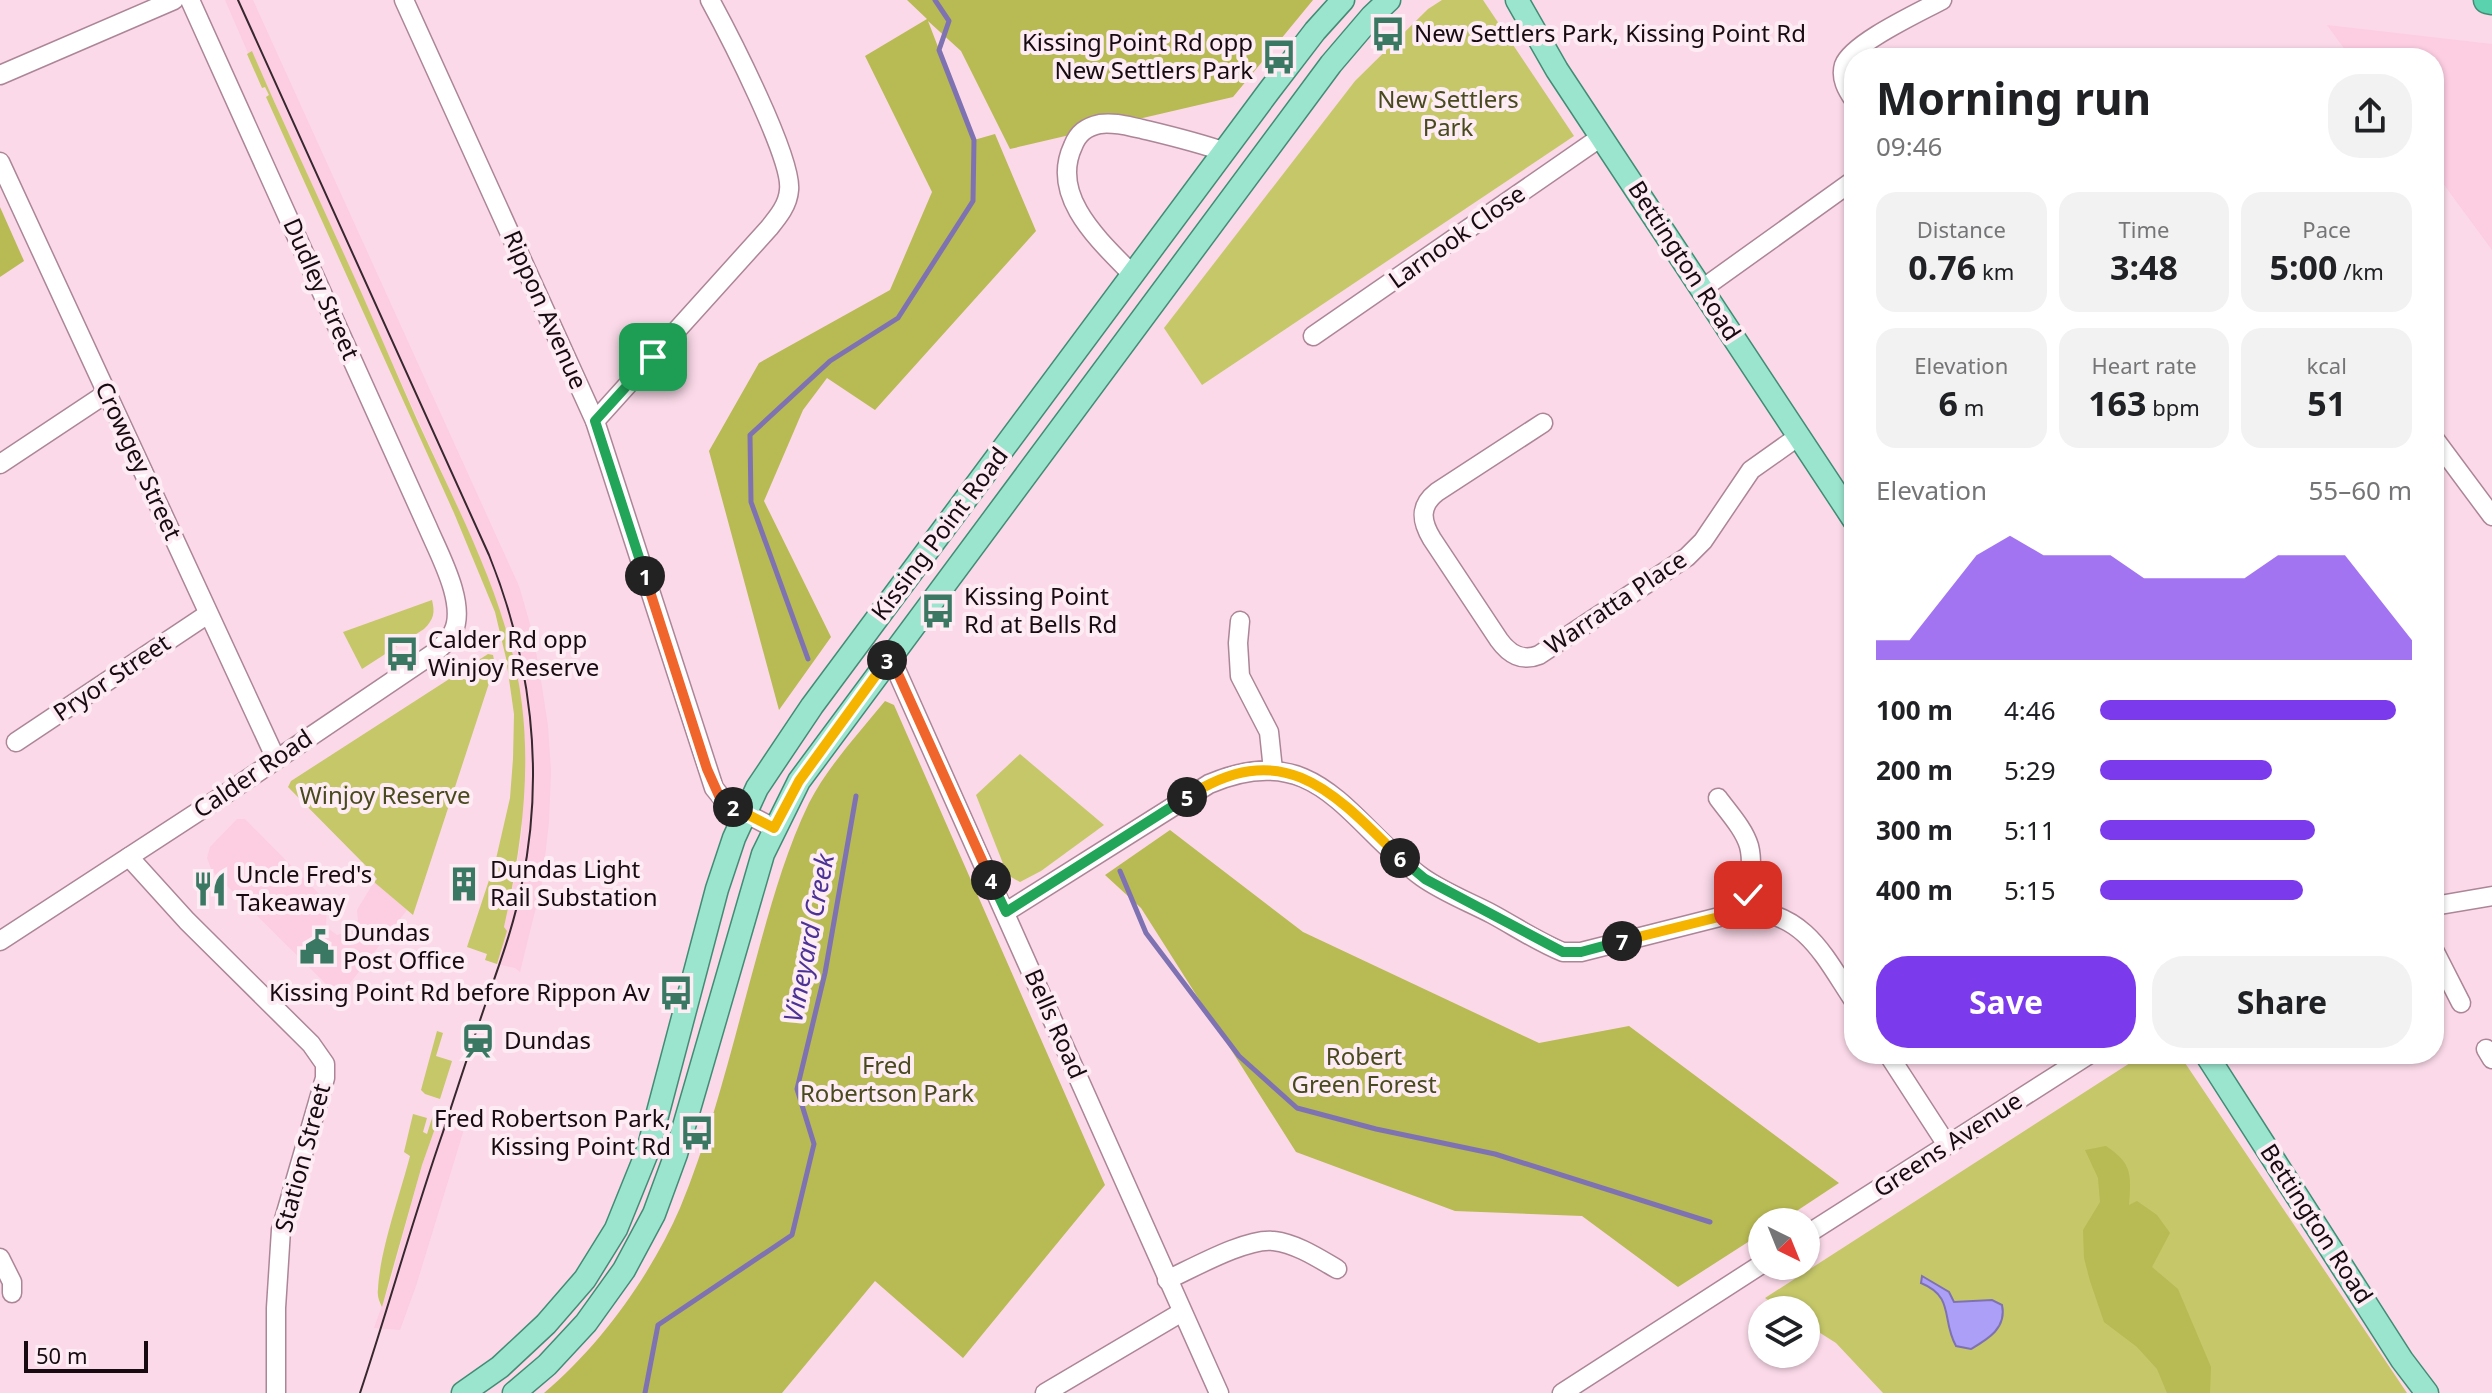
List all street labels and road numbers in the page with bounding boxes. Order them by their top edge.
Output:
street label: Bettington Road [1621,174,1749,346]
street label: Larnook Close [1381,176,1531,295]
street label: Dudley Street [276,212,368,365]
street label: Rippon Avenue [497,225,596,394]
street label: Crowgey Street [88,376,191,545]
street label: Kissing Point Road [863,440,1015,626]
street label: Warratta Place [1538,542,1693,661]
street label: Pryor Street [46,625,176,728]
street label: Calder Road [186,721,318,825]
street label: Bells Road [1018,963,1095,1084]
street label: Station Street [266,1079,337,1236]
street label: Greens Avenue [1867,1083,2028,1204]
street label: Bettington Road [2253,1137,2381,1309]

